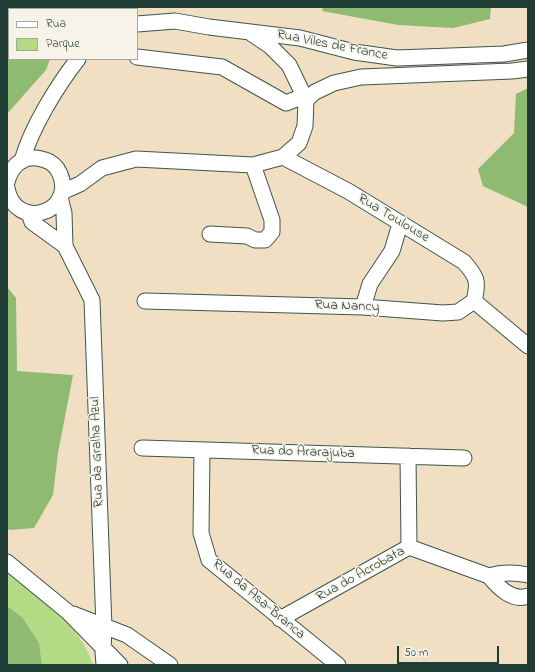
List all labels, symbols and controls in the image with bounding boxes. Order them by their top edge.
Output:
legend [8,8,138,60]
text: Rua [46,15,66,33]
street label: Rua Viles de France [275,27,389,65]
text: Parque [46,35,80,53]
street label: Rua Toulouse [354,191,432,247]
street label: Rua Nancy [314,297,380,317]
street label: Rua da Gralha Azul [88,396,108,508]
street label: Rua do Ararajuba [251,443,355,463]
street label: Rua do Acrobata [314,544,408,606]
street label: Rua da Asa-Branca [208,556,308,644]
scale bar [399,638,501,664]
text: 50 m [404,644,428,662]

